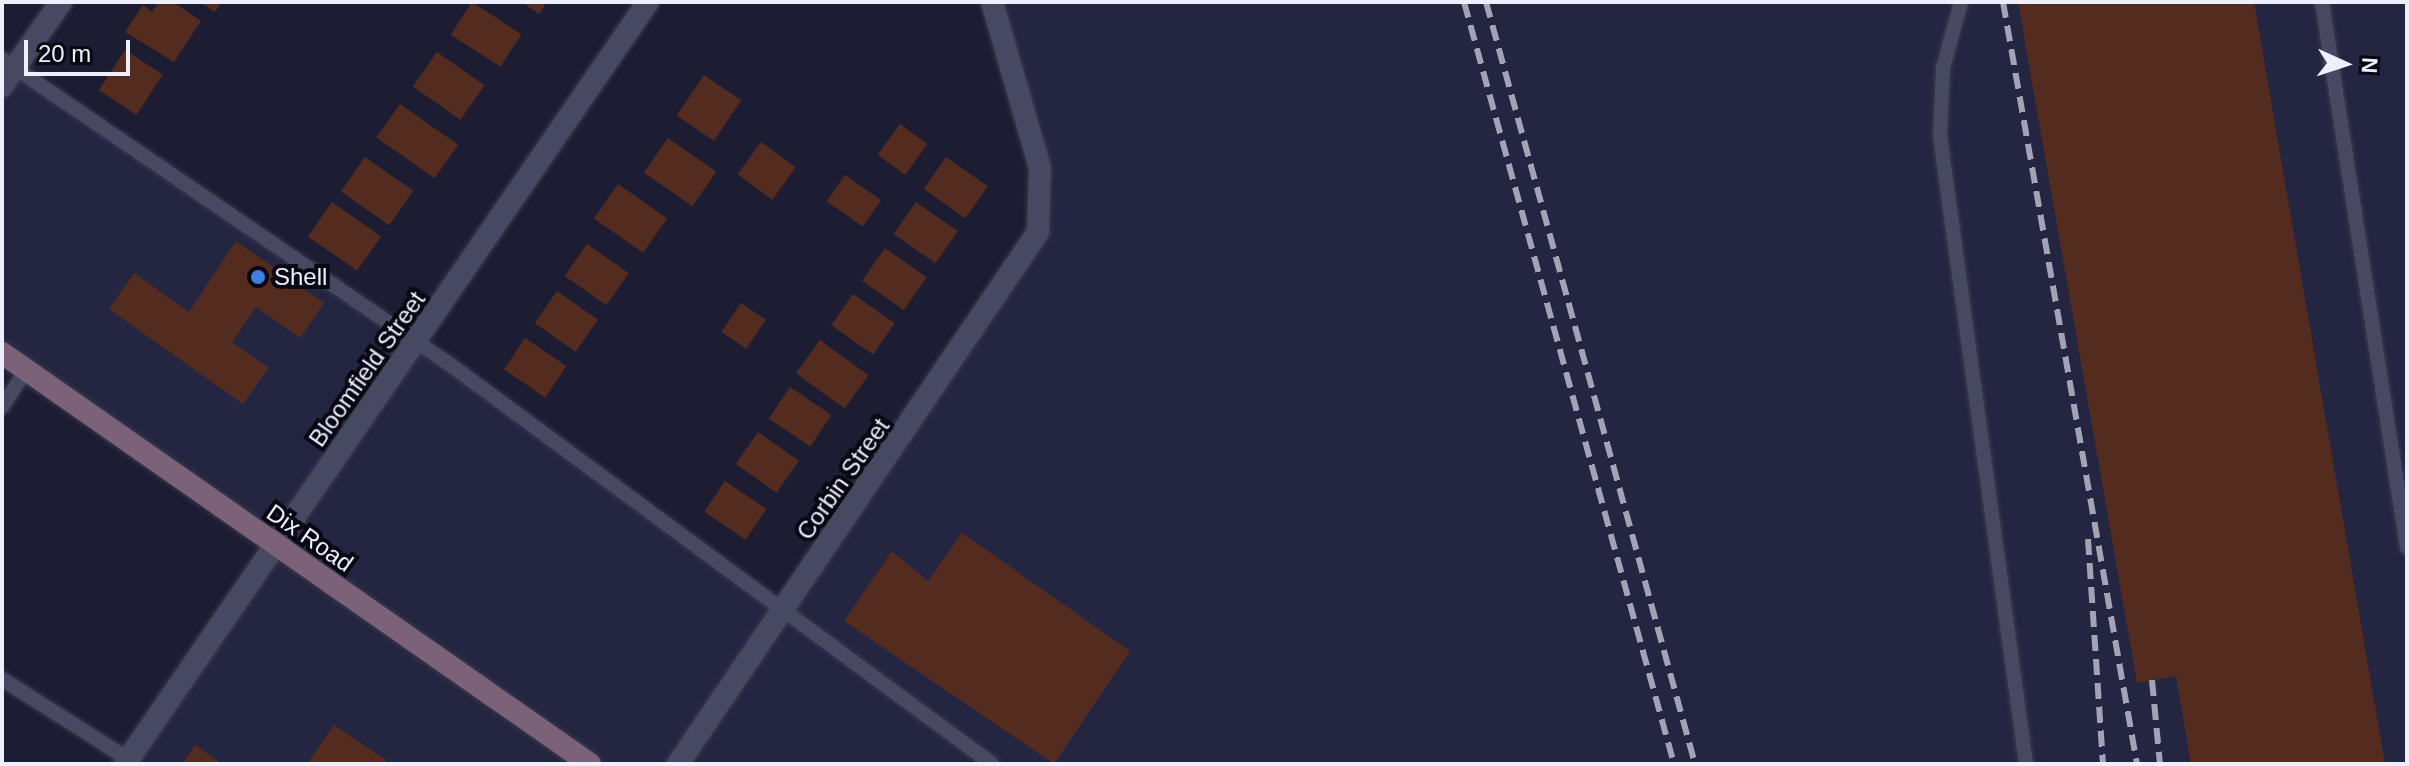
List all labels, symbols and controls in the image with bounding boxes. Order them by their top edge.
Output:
scale bar [28,24,134,74]
north arrow [2305,24,2385,104]
text: 20 m [38,40,91,67]
text: N [2357,57,2382,74]
place label: Shell [274,263,327,291]
marker: Shell [249,268,267,286]
street label: Bloomfield Street [303,286,431,452]
street label: Corbin Street [791,413,895,545]
street label: Dix Road [261,498,359,578]

